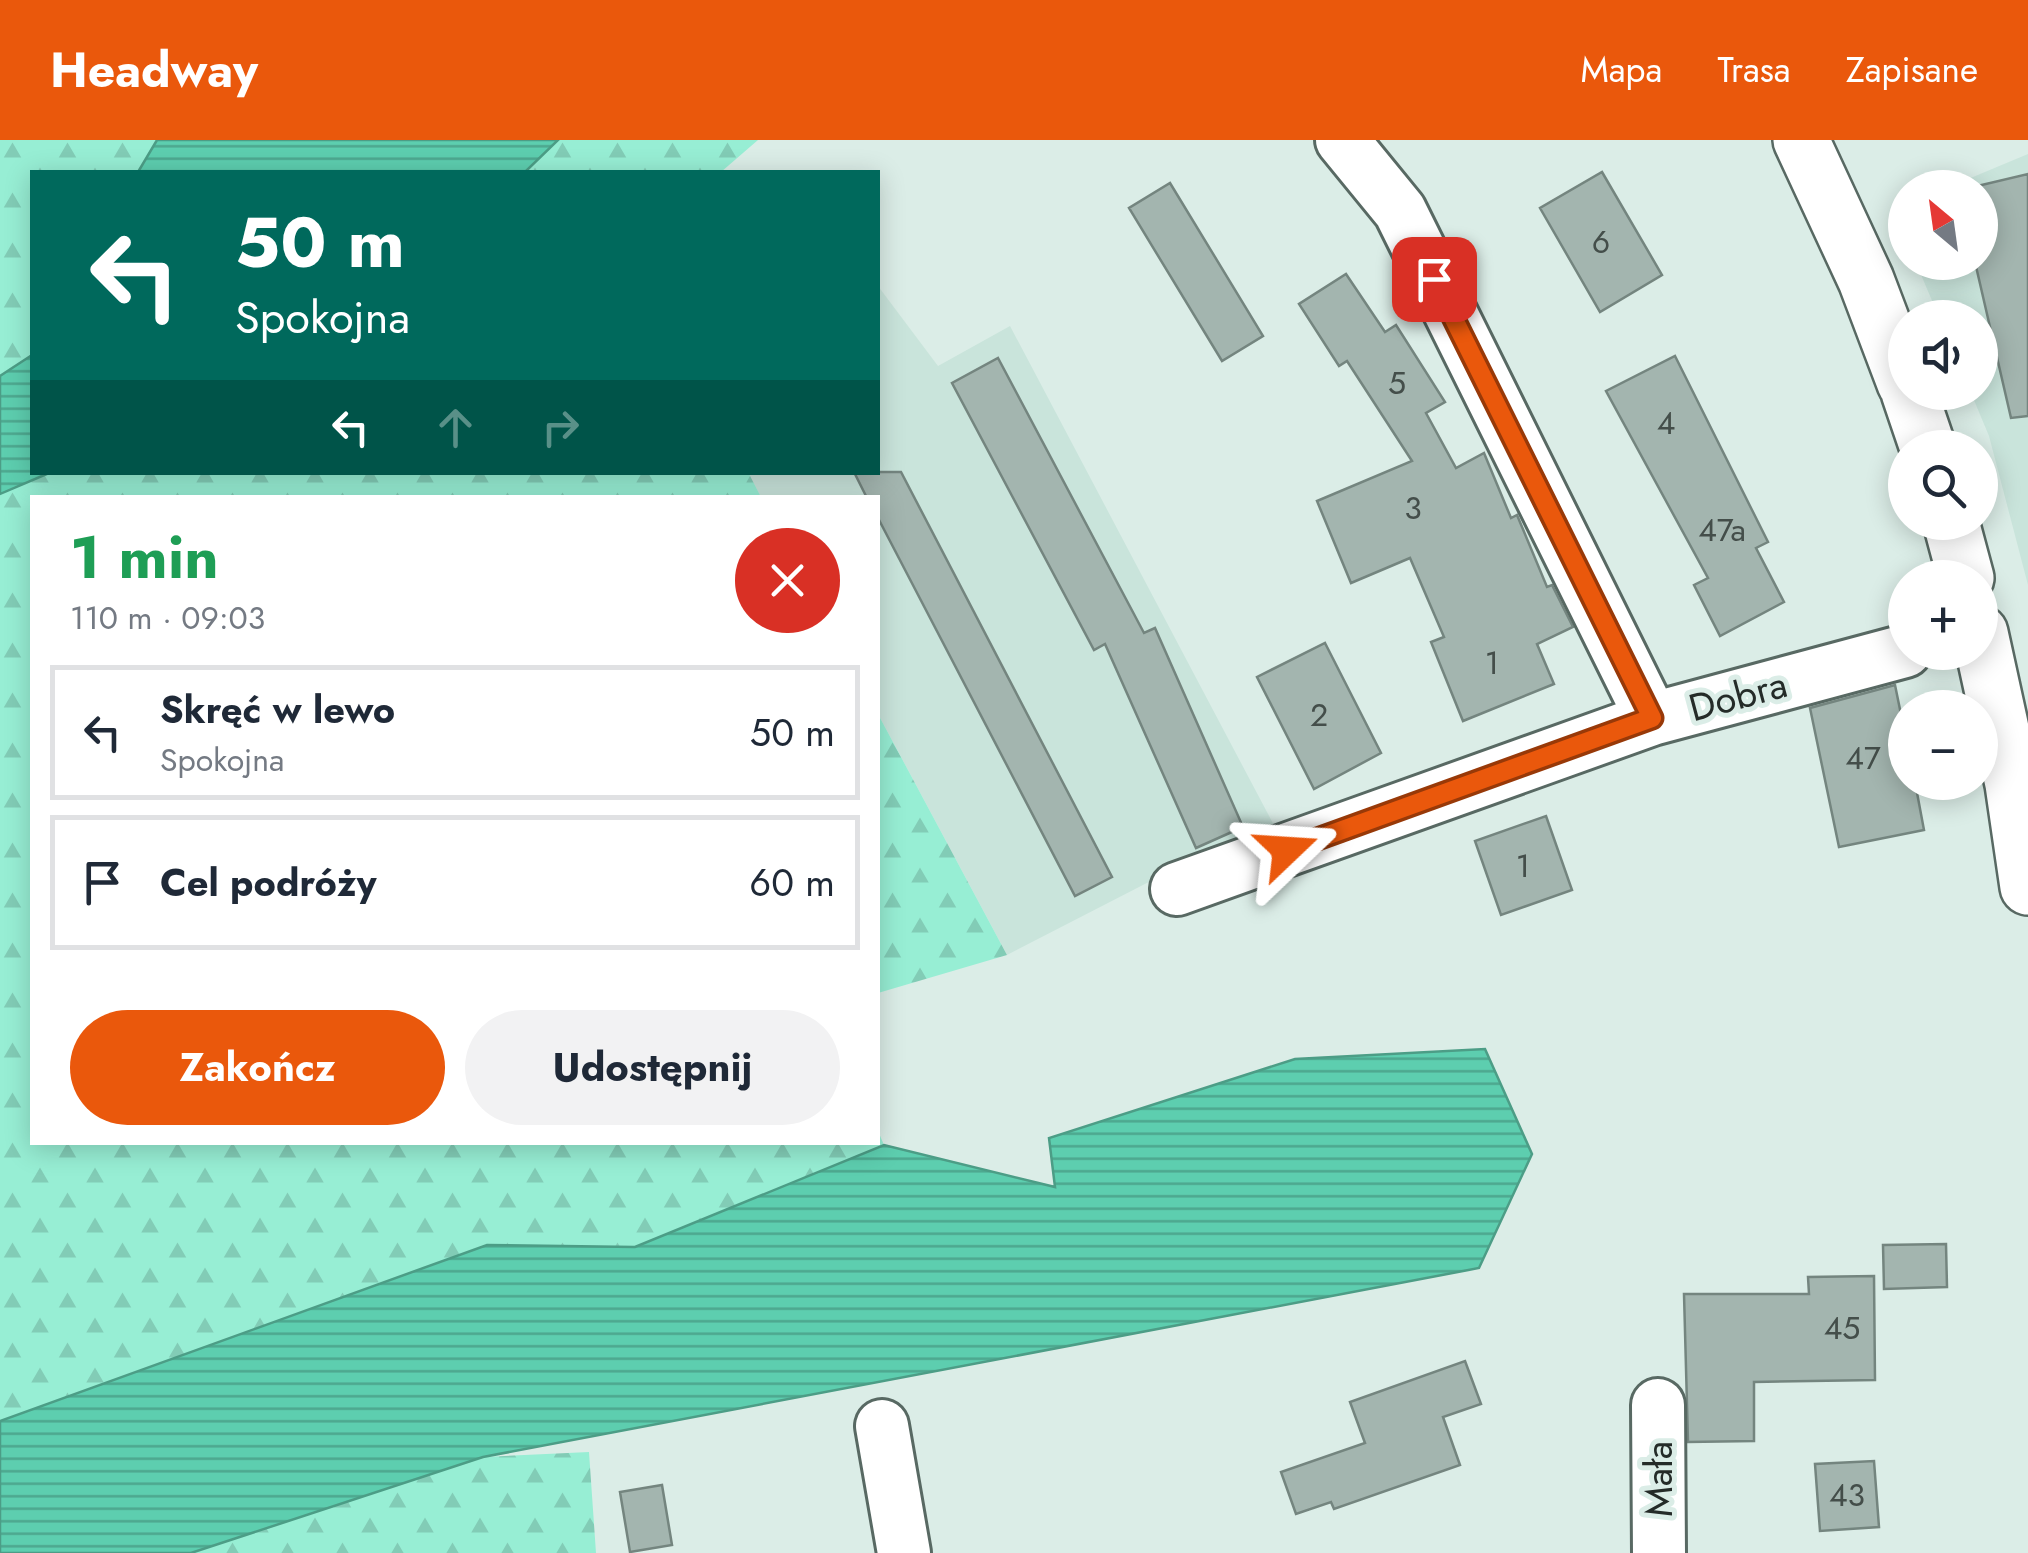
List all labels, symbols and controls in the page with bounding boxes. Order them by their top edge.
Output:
text: Headway [50,36,258,105]
text: Mapa [1580,45,1662,95]
text: Trasa [1717,45,1791,95]
text: Zapisane [1846,45,1978,95]
north arrow [1888,170,1998,280]
map controls [1888,170,1998,800]
text: 50 m [235,192,405,293]
icon: left [70,210,200,340]
house number: 6 [1592,219,1610,265]
pin [1392,237,1477,322]
icon: arrive [1407,252,1462,307]
text: Spokojna [235,285,410,350]
button: sound [1888,300,1998,410]
house number: 5 [1388,360,1406,406]
icon: left [323,400,378,455]
icon: ahead [428,400,483,455]
icon: right [533,400,588,455]
house number: 4 [1657,400,1675,446]
button: search [1888,430,1998,540]
house number: 3 [1404,485,1422,531]
house number: 47a [1698,507,1746,553]
text: 1 min [70,514,219,601]
button: close [735,528,840,633]
button: + [1888,560,1998,670]
text: 110 m · 09:03 [70,595,265,641]
house number: 1 [1485,640,1499,686]
street label: Dobra [1683,656,1793,735]
text: Skręć w lewo [160,682,395,737]
button: − [1888,690,1998,800]
house number: 2 [1310,692,1328,738]
icon: left [75,705,130,760]
text: 50 m [750,705,835,760]
house number: 47 [1845,735,1881,781]
text: Spokojna [160,737,285,783]
position arrow [1235,798,1339,902]
house number: 1 [1516,843,1530,889]
icon: arrive [75,855,130,910]
text: Cel podróży [160,855,377,910]
text: 60 m [749,855,835,910]
button: Zakończ [70,1010,445,1125]
button: Udostępnij [465,1010,840,1125]
house number: 45 [1824,1305,1860,1351]
street label: Mała [1631,1441,1686,1517]
house number: 43 [1829,1472,1865,1518]

